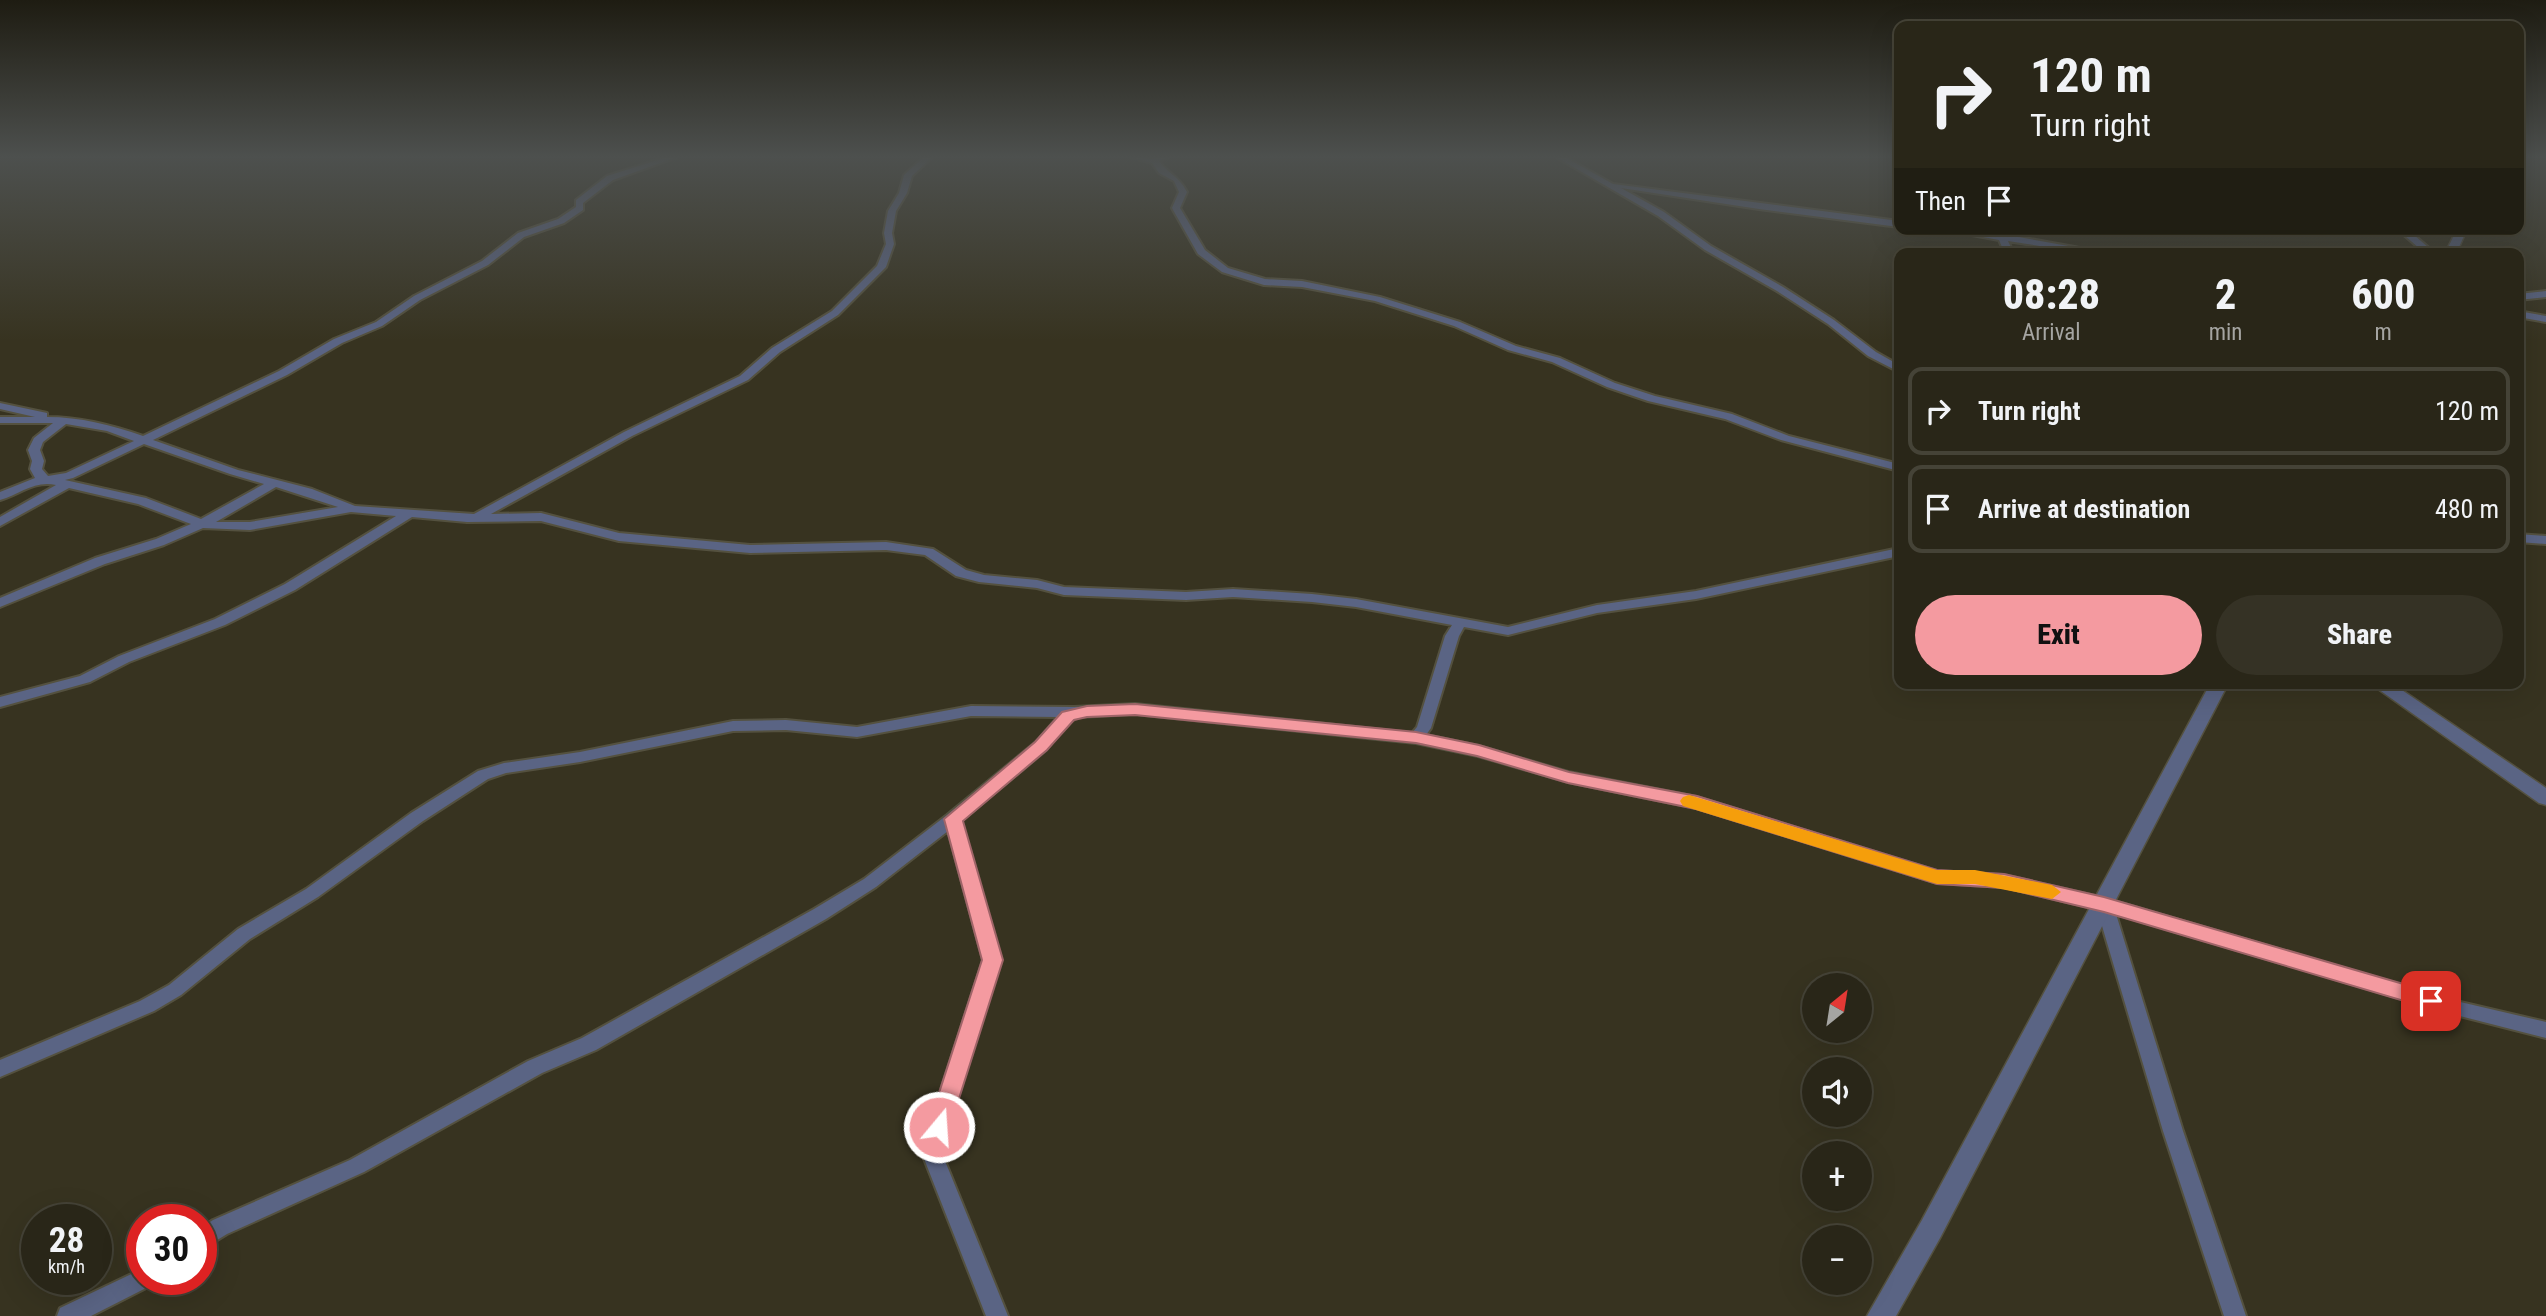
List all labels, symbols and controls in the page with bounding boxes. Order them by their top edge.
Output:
text: 120 m [2030,47,2152,104]
icon: right [1915,49,2006,140]
text: Turn right [2030,106,2151,144]
icon: arrive [1980,182,2018,220]
text: Then [1915,186,1966,216]
text: 08:28 [2003,270,2100,319]
text: 2 [2215,270,2236,319]
text: 600 [2351,270,2415,319]
text: Arrival [2022,319,2081,346]
text: min [2209,319,2242,346]
text: m [2375,319,2392,346]
icon: right [1919,392,1957,430]
text: Turn right [1978,396,2080,426]
text: 120 m [2435,396,2499,426]
icon: arrive [1919,490,1957,528]
text: Arrive at destination [1978,494,2190,524]
text: 480 m [2435,494,2499,524]
button: Exit [1915,595,2202,675]
button: Share [2216,595,2503,675]
pin [2401,971,2461,1031]
north arrow [1802,973,1872,1043]
map controls [1802,973,1872,1295]
icon: arrive [2412,982,2450,1020]
button: sound [1802,1057,1872,1127]
position arrow [902,1090,976,1164]
button: + [1802,1141,1872,1211]
speed limit sign: 30 [126,1204,217,1295]
text: 28 [49,1220,84,1261]
button: − [1802,1225,1872,1295]
text: km/h [48,1256,85,1277]

